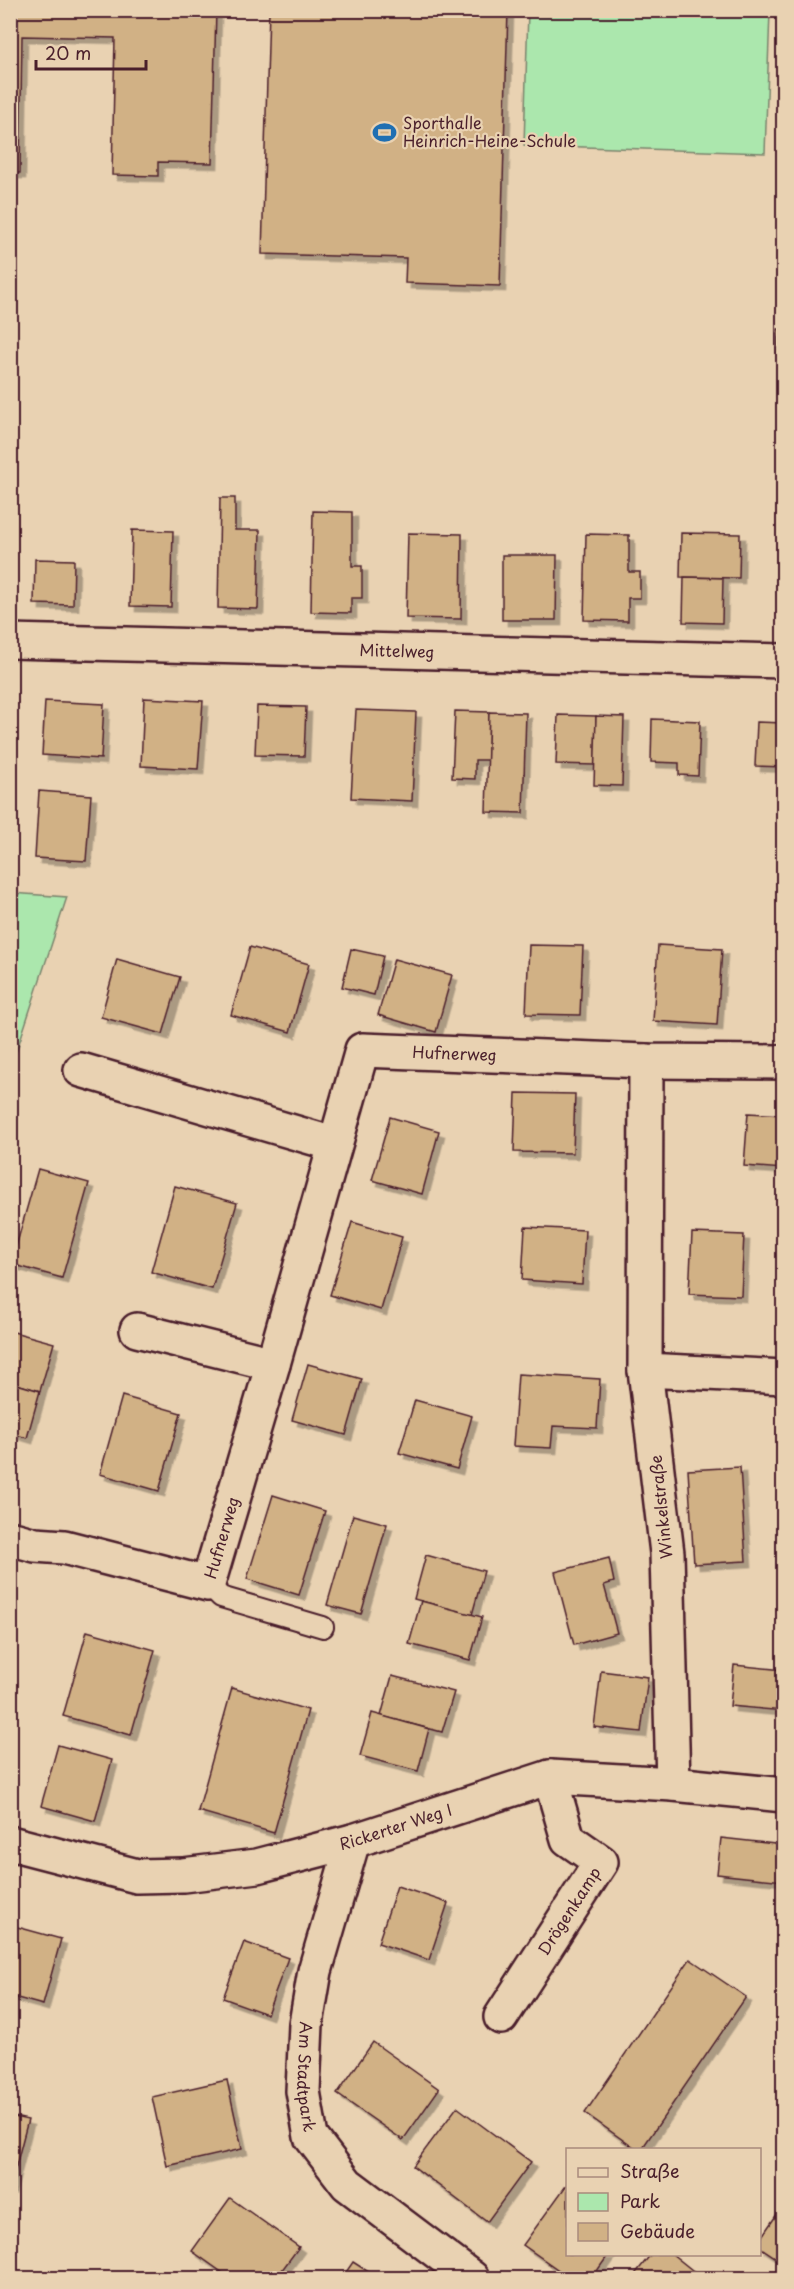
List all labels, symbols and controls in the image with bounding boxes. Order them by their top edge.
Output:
scale bar [36,33,146,71]
text: 20 m [45,39,91,66]
place label: Sporthalle Heinrich-Heine-Schule [403,110,576,152]
sports icon: Sporthalle Heinrich-Heine-Schule [372,119,398,145]
street label: Mittelweg [359,637,435,663]
street label: Hufnerweg [412,1039,497,1066]
street label: Winkelstraße [643,1454,677,1560]
street label: Hufnerweg [197,1493,244,1581]
street label: Rickerter Weg I [337,1797,455,1855]
street label: Drögenkamp [531,1862,606,1959]
street label: Am Stadtpark [292,2021,323,2134]
legend [566,2148,761,2256]
text: Straße [620,2157,680,2184]
text: Park [620,2187,660,2214]
text: Gebäude [620,2217,695,2244]

